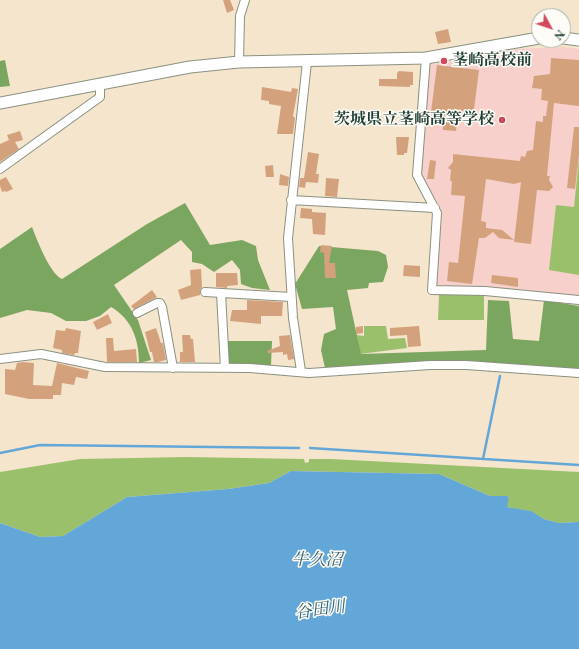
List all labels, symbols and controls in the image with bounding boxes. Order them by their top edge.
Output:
north arrow [531,8,571,48]
text: N [551,27,568,43]
place label: 茎崎高校前 [452,51,532,71]
marker: 茎崎高校前 [439,56,449,66]
place label: 茨城県立茎崎高等学校 [334,110,494,130]
marker: 茨城県立茎崎高等学校 [497,115,507,125]
water label: 牛久沼 [292,550,342,570]
water label: 谷田川 [293,596,347,624]

